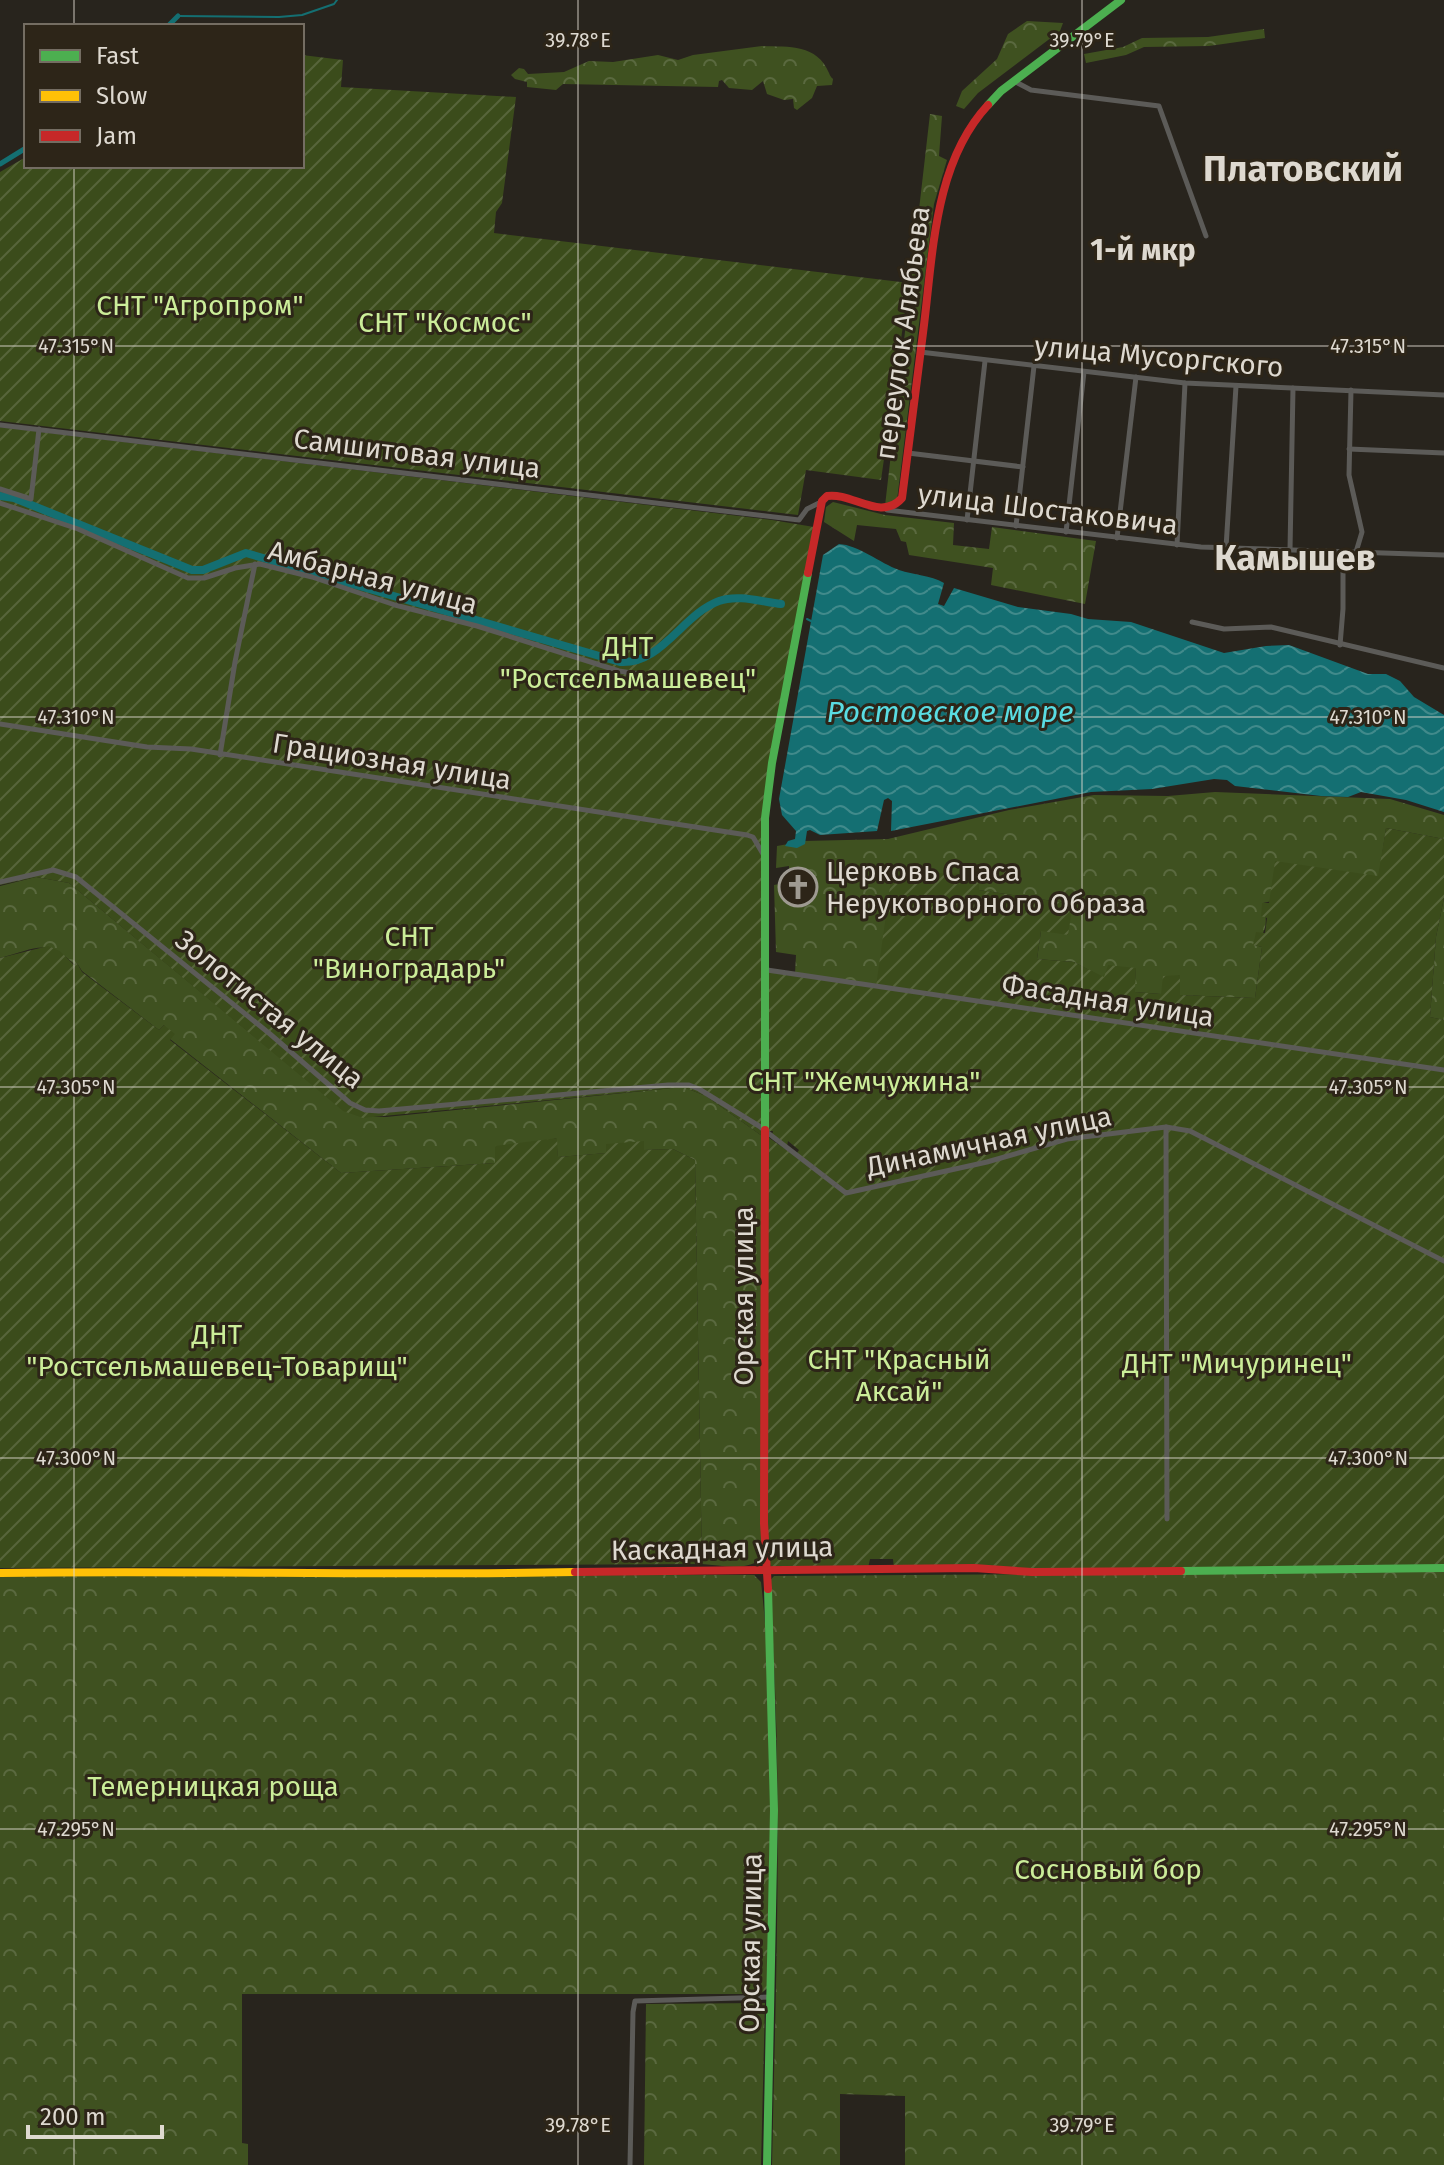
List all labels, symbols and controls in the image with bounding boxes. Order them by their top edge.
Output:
legend [24,24,304,168]
text: 39.78°E [545,28,611,52]
text: 39.79°E [1049,28,1115,52]
text: Fast [96,42,139,70]
text: Slow [96,82,147,110]
text: Jam [96,122,137,150]
district label: Платовский [1203,147,1403,191]
street label: переулок Алябьева [868,204,937,462]
district label: 1-й мкр [1090,232,1196,268]
park label: СНТ "Агропром" [96,289,304,322]
park label: СНТ "Космос" [358,306,532,339]
street label: улица Мусоргского [1033,329,1285,384]
text: 47.315°N [38,334,114,358]
text: 47.315°N [1330,334,1406,358]
street label: Самшитовая улица [292,422,542,485]
street label: улица Шостаковича [916,477,1180,542]
street label: Амбарная улица [265,534,481,621]
district label: Камышев [1214,536,1376,580]
park label: ДНТ "Ростсельмашевец" [500,630,756,695]
water label: Ростовское море [826,694,1074,730]
text: 47.310°N [37,705,115,729]
text: 47.310°N [1329,705,1407,729]
street label: Грациозная улица [270,726,514,797]
place label: Церковь Спаса Нерукотворного Образа [826,855,1146,920]
church icon: Церковь Спаса Нерукотворного Образа [777,866,819,908]
park label: СНТ "Виноградарь" [313,920,505,985]
street label: Золотистая улица [169,923,371,1095]
street label: Фасадная улица [999,967,1216,1034]
park label: СНТ "Жемчужина" [747,1065,981,1098]
text: 47.305°N [36,1075,116,1099]
text: 47.305°N [1328,1075,1408,1099]
street label: Динамичная улица [863,1099,1115,1184]
street label: Орская улица [727,1206,760,1386]
park label: ДНТ "Ростсельмашевец-Товарищ" [26,1318,408,1383]
park label: СНТ "Красный Аксай" [807,1343,991,1408]
park label: ДНТ "Мичуринец" [1121,1347,1352,1380]
text: 47.300°N [36,1446,116,1470]
text: 47.300°N [1328,1446,1408,1470]
street label: Каскадная улица [610,1530,834,1567]
park label: Темерницкая роща [87,1770,339,1803]
text: 47.295°N [37,1817,115,1841]
text: 47.295°N [1329,1817,1407,1841]
street label: Орская улица [732,1853,769,2033]
park label: Сосновый бор [1014,1853,1202,1886]
scale bar [28,2089,162,2139]
text: 200 m [40,2103,106,2131]
text: 39.78°E [545,2113,611,2137]
text: 39.79°E [1049,2113,1115,2137]

